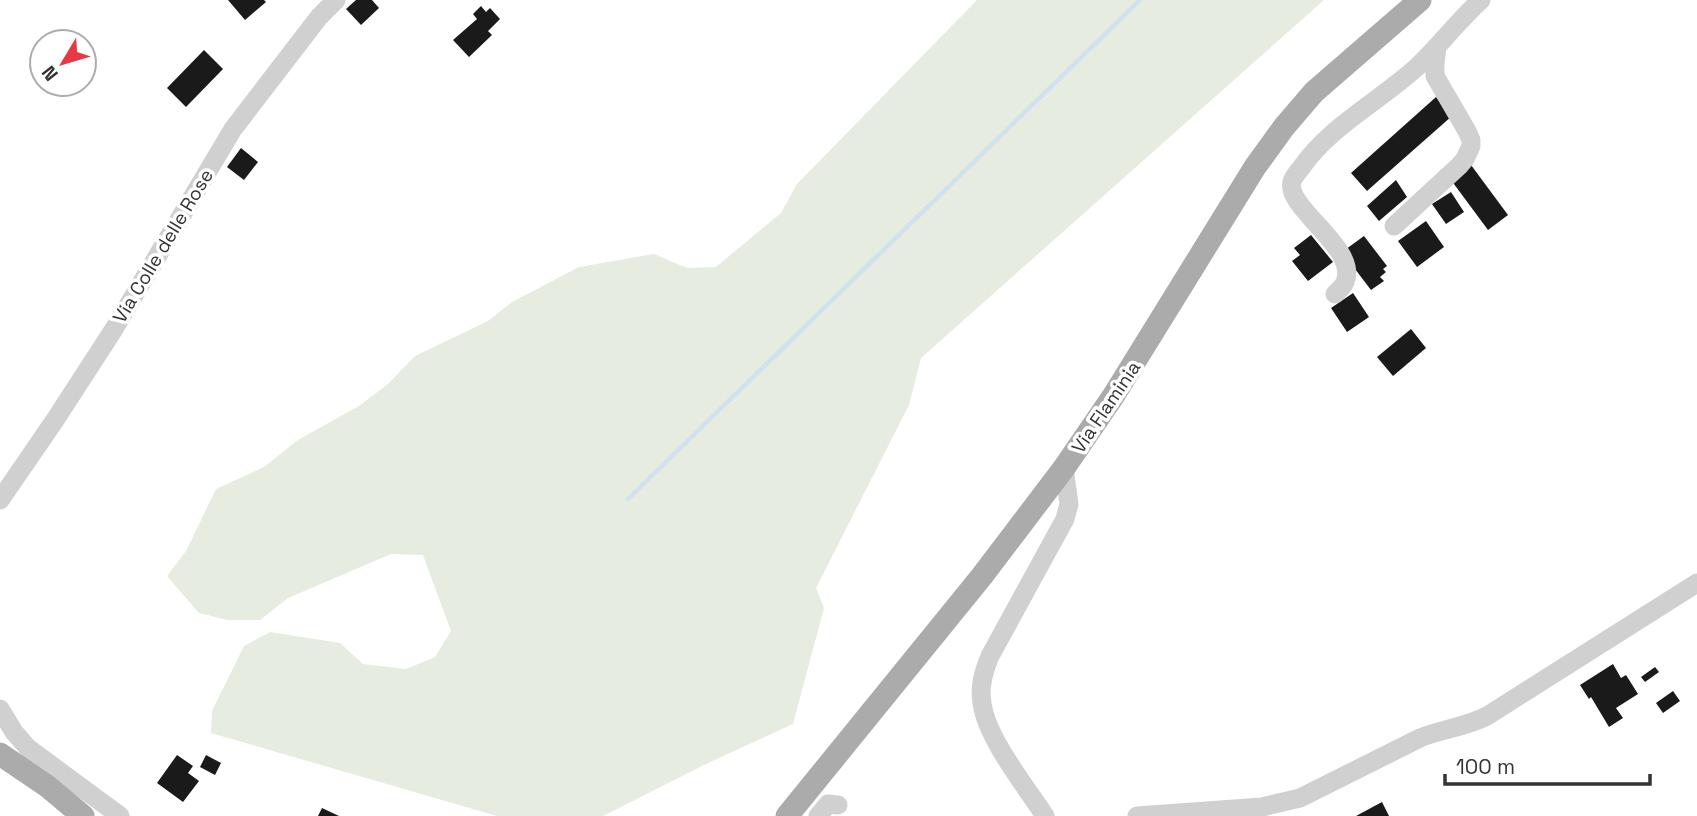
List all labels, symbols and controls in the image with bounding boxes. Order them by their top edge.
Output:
north arrow [28,28,98,98]
text: N [36,60,64,86]
street label: Via Colle delle Rose [107,164,219,328]
street label: Via Flaminia [1066,356,1146,458]
scale bar [1445,742,1650,786]
text: 100 m [1456,753,1515,780]

